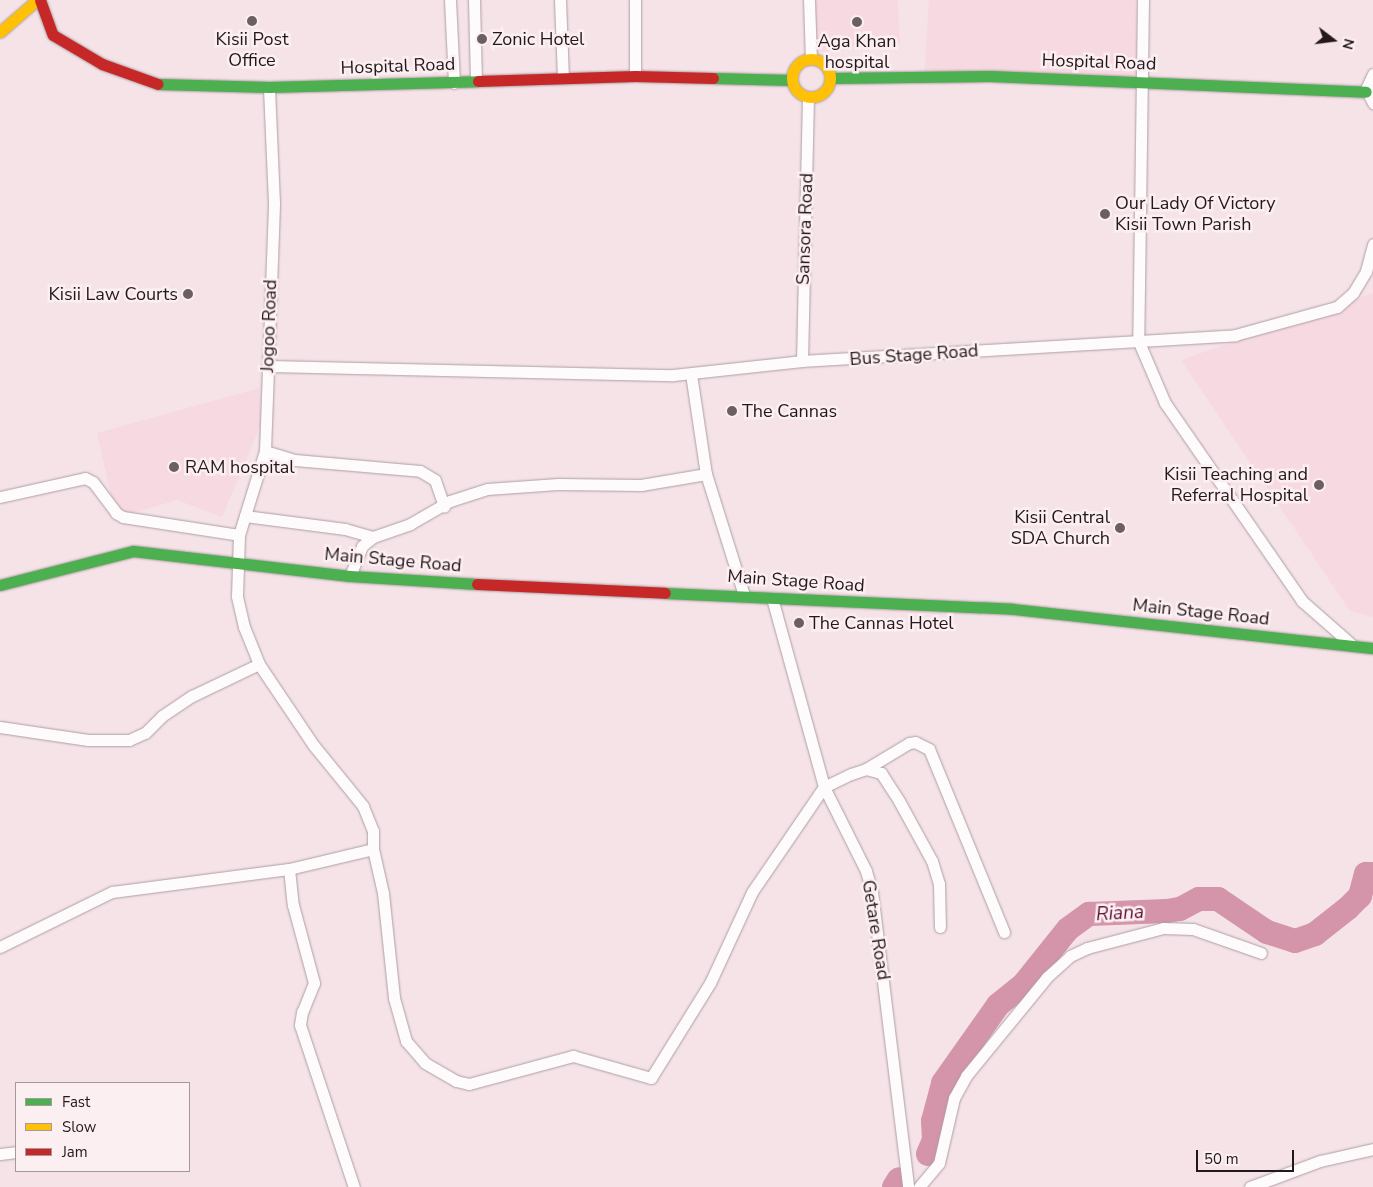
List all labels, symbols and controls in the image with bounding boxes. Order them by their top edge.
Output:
marker: Kisii Post Office [246,15,258,27]
marker: Aga Khan hospital [850,15,864,29]
north arrow [1308,15,1358,65]
place label: Zonic Hotel [492,28,584,50]
place label: Kisii Post Office [216,29,288,72]
place label: Aga Khan hospital [818,31,896,74]
marker: Zonic Hotel [476,33,488,45]
text: N [1337,36,1359,52]
street label: Hospital Road [1041,49,1157,75]
street label: Hospital Road [340,53,456,79]
street label: Sansora Road [792,173,818,285]
place label: Our Lady Of Victory Kisii Town Parish [1115,193,1275,235]
marker: Our Lady Of Victory Kisii Town Parish [1099,208,1111,220]
street label: Jogoo Road [257,279,281,373]
place label: Kisii Law Courts [48,283,178,305]
marker: Kisii Law Courts [182,288,194,300]
street label: Bus Stage Road [849,340,979,370]
place label: The Cannas [742,400,837,422]
marker: The Cannas [726,405,738,417]
place label: RAM hospital [185,456,295,478]
marker: RAM hospital [167,460,181,474]
place label: Kisii Teaching and Referral Hospital [1164,464,1308,506]
marker: Kisii Teaching and Referral Hospital [1312,478,1326,492]
place label: Kisii Central SDA Church [1011,507,1110,550]
marker: Kisii Central SDA Church [1114,522,1126,534]
street label: Main Stage Road [324,543,462,577]
street label: Main Stage Road [727,565,865,597]
street label: Main Stage Road [1132,594,1270,630]
place label: The Cannas Hotel [809,612,954,634]
marker: The Cannas Hotel [793,617,805,629]
street label: Getare Road [857,878,895,982]
water label: Riana [1095,901,1145,927]
legend [15,1082,190,1172]
text: Fast [62,1092,90,1112]
text: Slow [62,1117,96,1137]
scale bar [1198,1140,1296,1172]
text: Jam [62,1142,88,1162]
text: 50 m [1204,1149,1239,1169]

